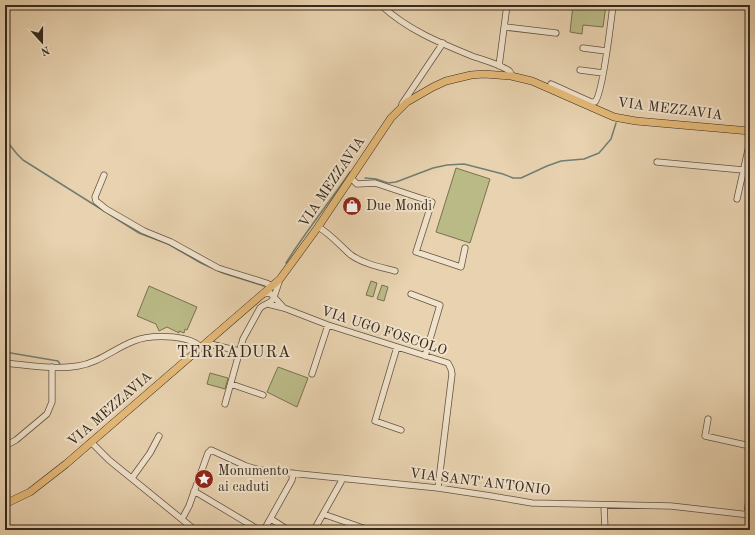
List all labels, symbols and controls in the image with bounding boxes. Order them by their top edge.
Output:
north arrow [22,22,62,62]
text: N [39,43,51,57]
street label: VIA MEZZAVIA [617,96,724,122]
street label: VIA MEZZAVIA [297,134,368,230]
shop icon: Due Mondi [341,195,363,217]
place label: Due Mondi [366,199,432,213]
street label: VIA UGO FOSCOLO [319,304,449,358]
district label: TERRADURA [177,345,291,361]
street label: VIA MEZZAVIA [65,369,155,449]
place label: Monumento ai caduti [218,464,289,494]
street label: VIA SANT'ANTONIO [409,466,551,498]
place icon: Monumento ai caduti [193,468,215,490]

